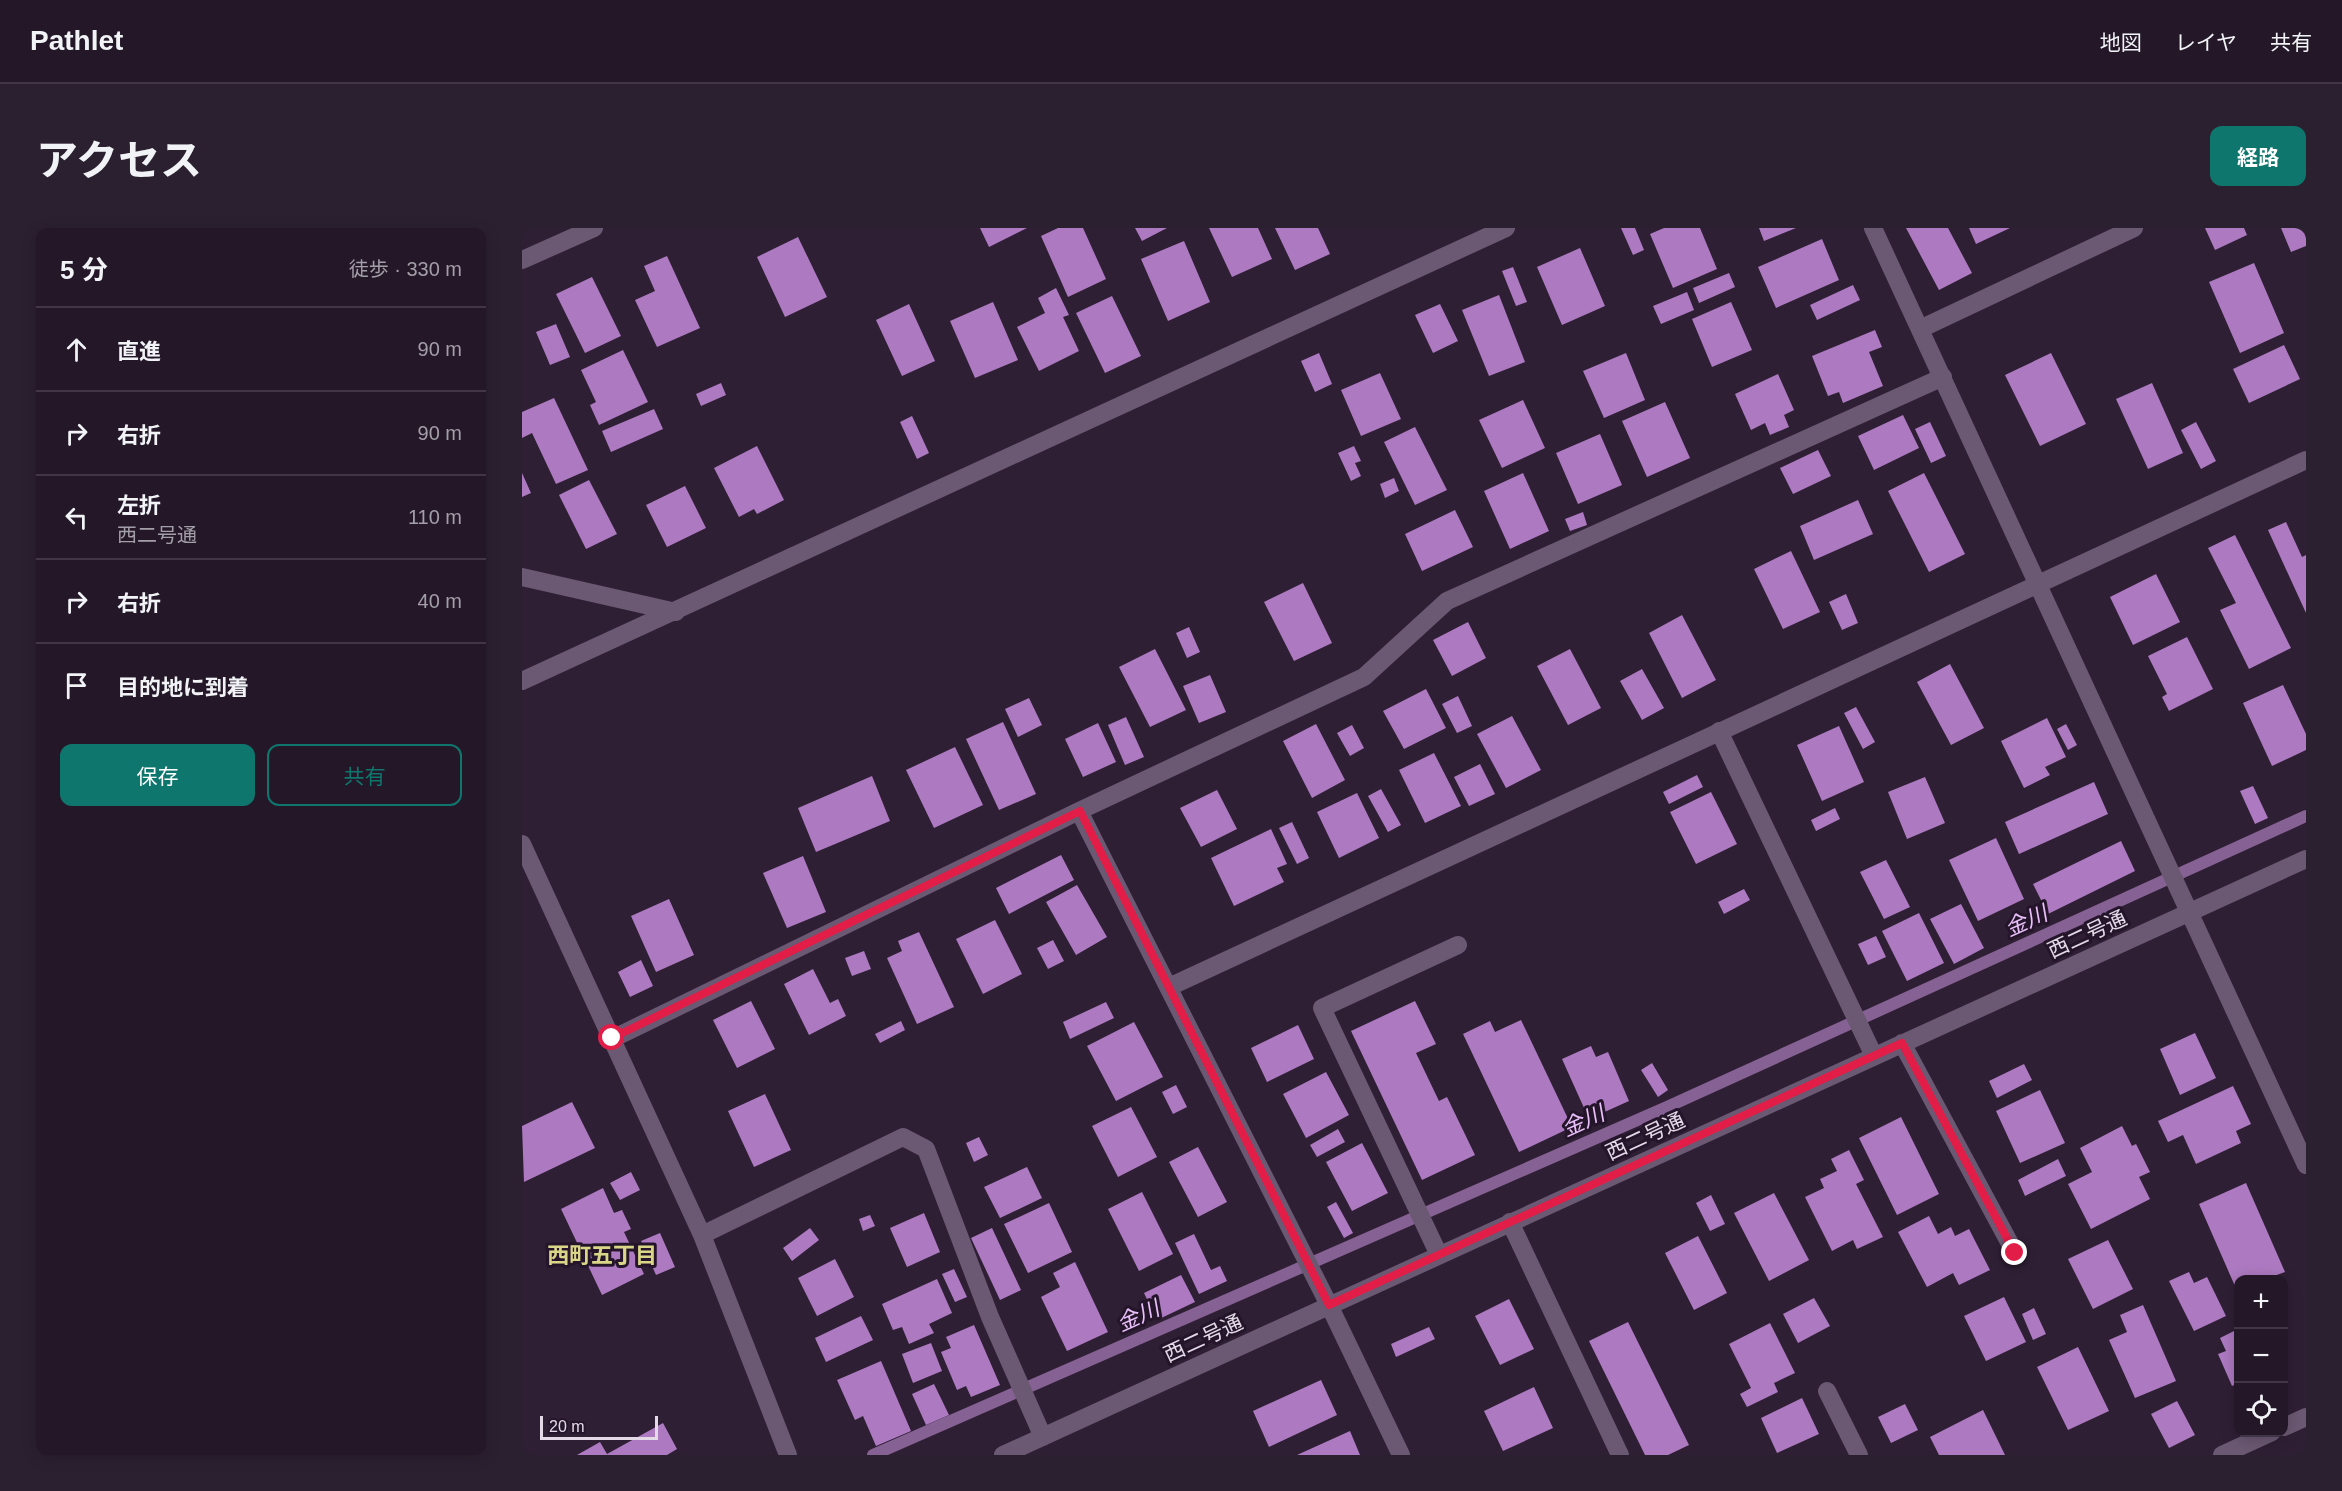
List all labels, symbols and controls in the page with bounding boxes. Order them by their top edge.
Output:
text: Pathlet [30,25,123,56]
text: 地図 [2100,31,2142,54]
text: レイヤ [2175,31,2237,54]
text: 共有 [2270,31,2312,54]
button: 経路 [2210,126,2306,186]
text: アクセス [36,137,202,184]
text: 5 分 [60,255,108,285]
text: 徒歩 · 330 m [349,258,462,280]
icon: ahead [60,333,93,366]
text: 90 m [418,338,462,360]
text: 直進 [117,339,161,364]
icon: right [60,417,93,450]
text: 90 m [418,422,462,444]
text: 右折 [117,423,161,448]
text: 左折 [117,493,161,518]
icon: left [60,501,93,534]
text: 110 m [408,506,462,528]
text: 西二号通 [117,524,197,546]
icon: right [60,585,93,618]
text: 40 m [418,590,462,612]
text: 右折 [117,591,161,616]
icon: arrive [60,669,93,702]
text: 目的地に到着 [117,675,249,700]
button: 保存 [60,744,255,806]
button: 共有 [267,744,462,806]
water label: 金川 [2001,900,2053,941]
street label: 西二号通 [2044,906,2130,962]
route start [598,1024,624,1050]
water label: 金川 [1558,1100,1610,1141]
street label: 西二号通 [1602,1108,1688,1164]
route end [2001,1239,2027,1265]
district label: 西町五丁目 [547,1243,657,1268]
map controls [2234,1275,2288,1437]
button: + [2234,1275,2288,1329]
water label: 金川 [1113,1295,1165,1336]
street label: 西二号通 [1160,1310,1246,1366]
button: − [2234,1329,2288,1383]
button: locate [2234,1383,2288,1437]
scale bar [540,1413,658,1440]
text: 20 m [549,1418,585,1435]

